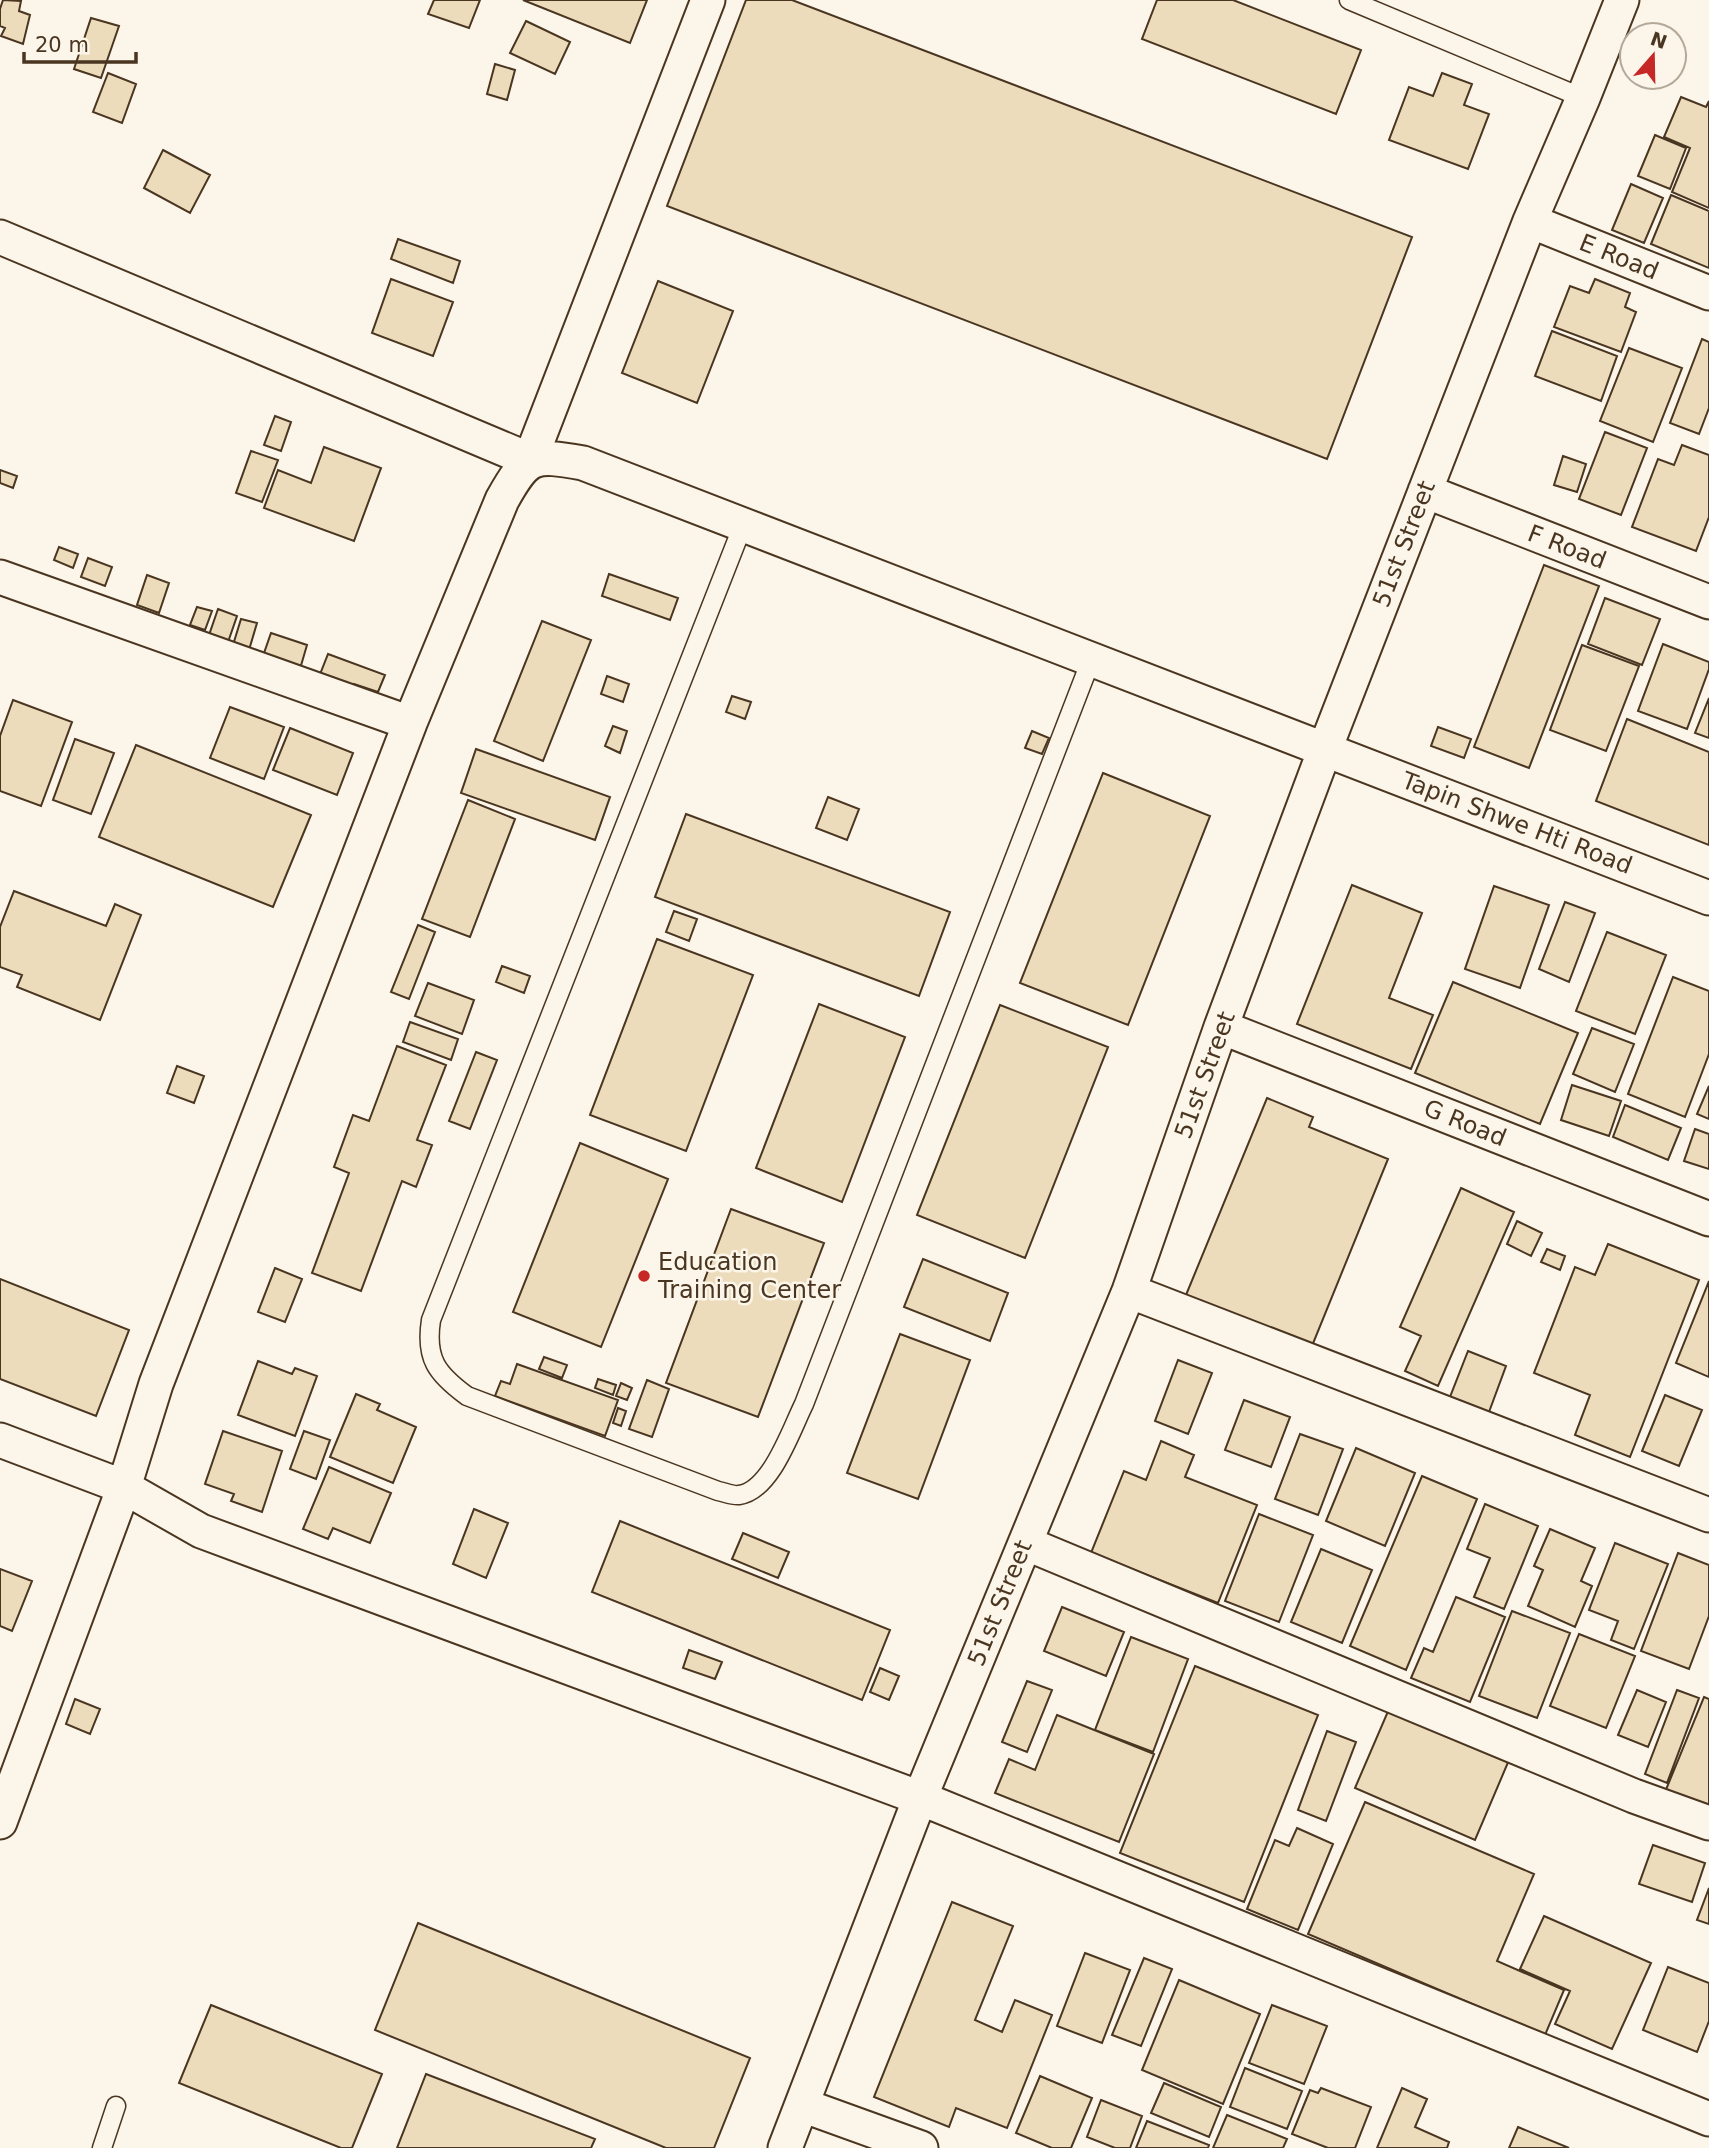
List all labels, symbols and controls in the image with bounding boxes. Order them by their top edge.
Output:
scale bar [24,21,136,65]
north arrow [1618,21,1688,91]
text: N [1648,27,1670,53]
text: 20 m [35,33,89,57]
street label: E Road [1575,228,1663,286]
street label: 51st Street [1367,477,1441,611]
street label: F Road [1524,519,1610,575]
street label: Tapin Shwe Hti Road [1397,766,1636,880]
street label: 51st Street [1169,1008,1241,1142]
street label: G Road [1420,1094,1510,1152]
place label: Education Training Center [657,1248,841,1304]
marker: Education Training Center [636,1268,652,1284]
street label: 51st Street [962,1536,1038,1670]

